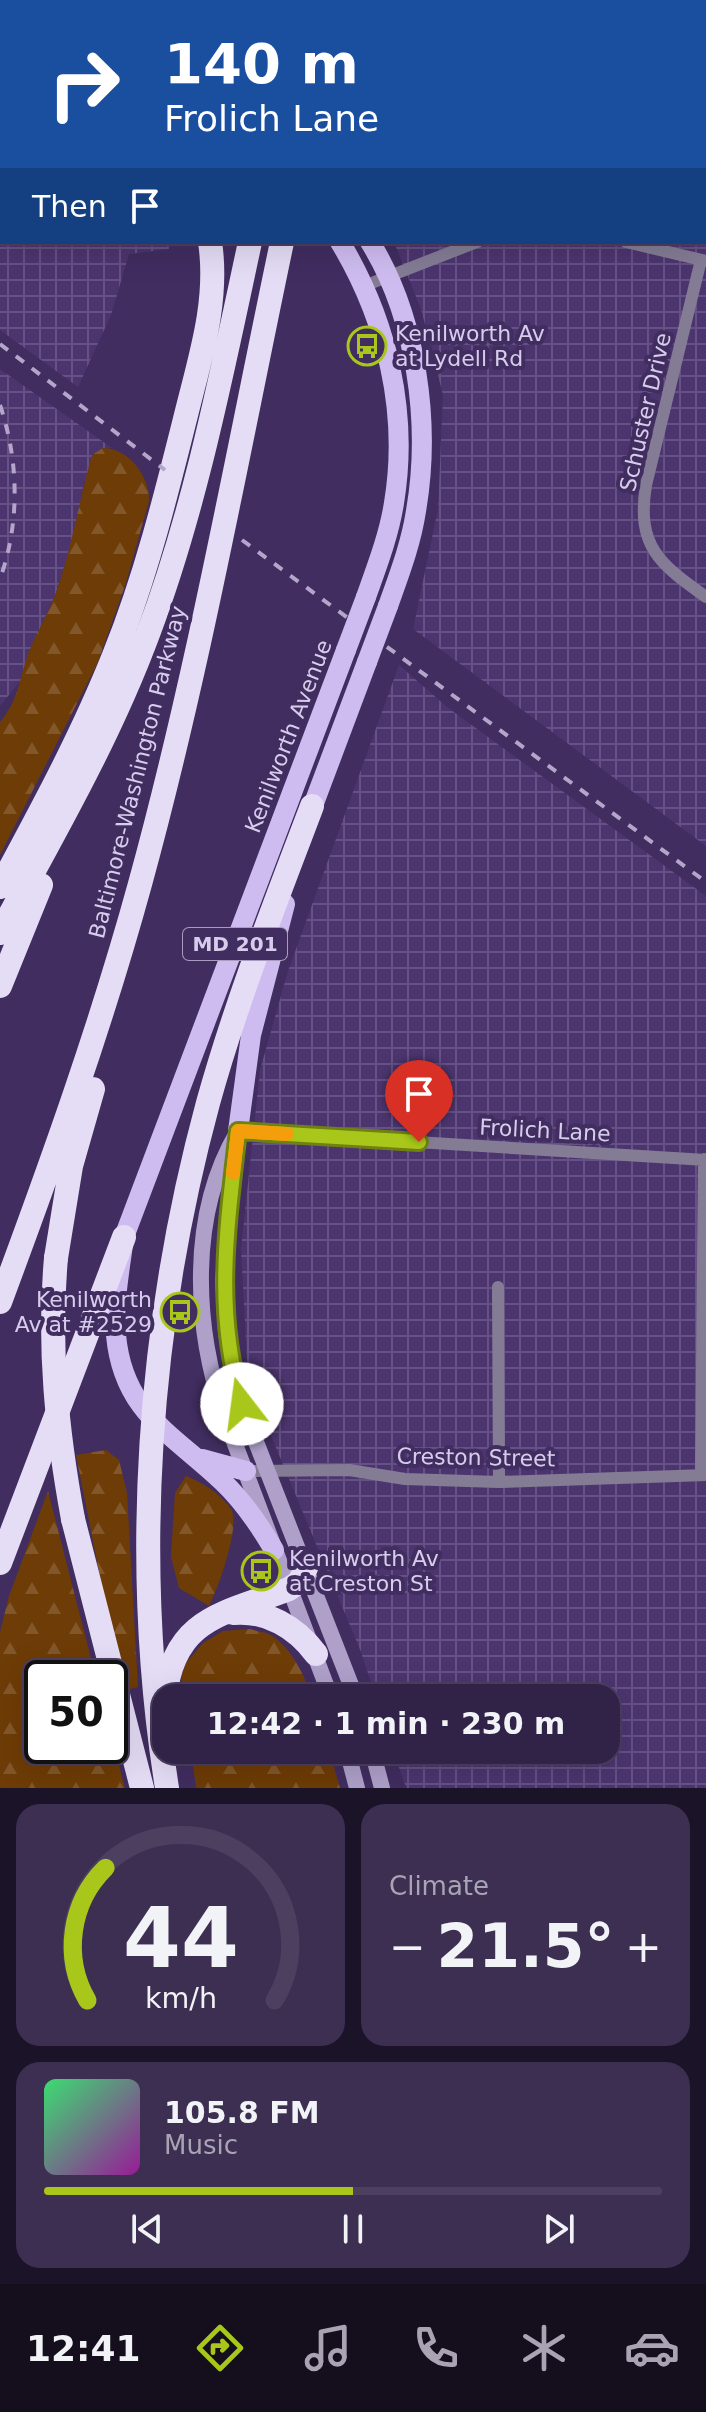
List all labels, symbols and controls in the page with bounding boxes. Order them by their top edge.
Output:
text: 140 m [164,31,359,96]
icon: right [32,32,136,136]
text: Frolich Lane [164,98,379,139]
icon: arrive [123,184,167,228]
text: Then [32,189,107,224]
place label: Kenilworth Av at Lydell Rd [395,321,545,371]
bus stop icon: Kenilworth Av at Lydell Rd [346,325,388,367]
street label: Schuster Drive [615,330,676,494]
street label: Baltimore-Washington Parkway [84,603,191,941]
street label: Kenilworth Avenue [240,636,337,836]
road number: MD 201 [183,928,287,960]
pin [385,1060,453,1142]
icon: arrive [397,1072,441,1116]
street label: Frolich Lane [479,1115,611,1146]
place label: Kenilworth Av at #2529 [15,1287,152,1337]
bus stop icon: Kenilworth Av at #2529 [159,1291,201,1333]
position arrow [200,1362,284,1446]
street label: Creston Street [396,1444,556,1471]
place label: Kenilworth Av at Creston St [289,1546,439,1596]
bus stop icon: Kenilworth Av at Creston St [240,1550,282,1592]
speed limit sign: 50 [24,1660,128,1764]
text: 12:42 · 1 min · 230 m [207,1706,565,1741]
text: Climate [389,1871,489,1901]
text: 44 [123,1890,238,1987]
text: 21.5° [436,1911,615,1981]
text: − [389,1921,426,1972]
text: + [625,1921,662,1972]
text: km/h [144,1981,217,2015]
text: 105.8 FM [164,2095,320,2130]
text: Music [164,2130,238,2160]
icon: previous [125,2207,169,2251]
icon: pause [331,2207,375,2251]
icon: next [537,2207,581,2251]
icon: directions [192,2320,248,2376]
icon: music [300,2320,356,2376]
icon: phone [408,2320,464,2376]
icon: climate [516,2320,572,2376]
icon: car [624,2320,680,2376]
text: 12:41 [26,2328,141,2369]

